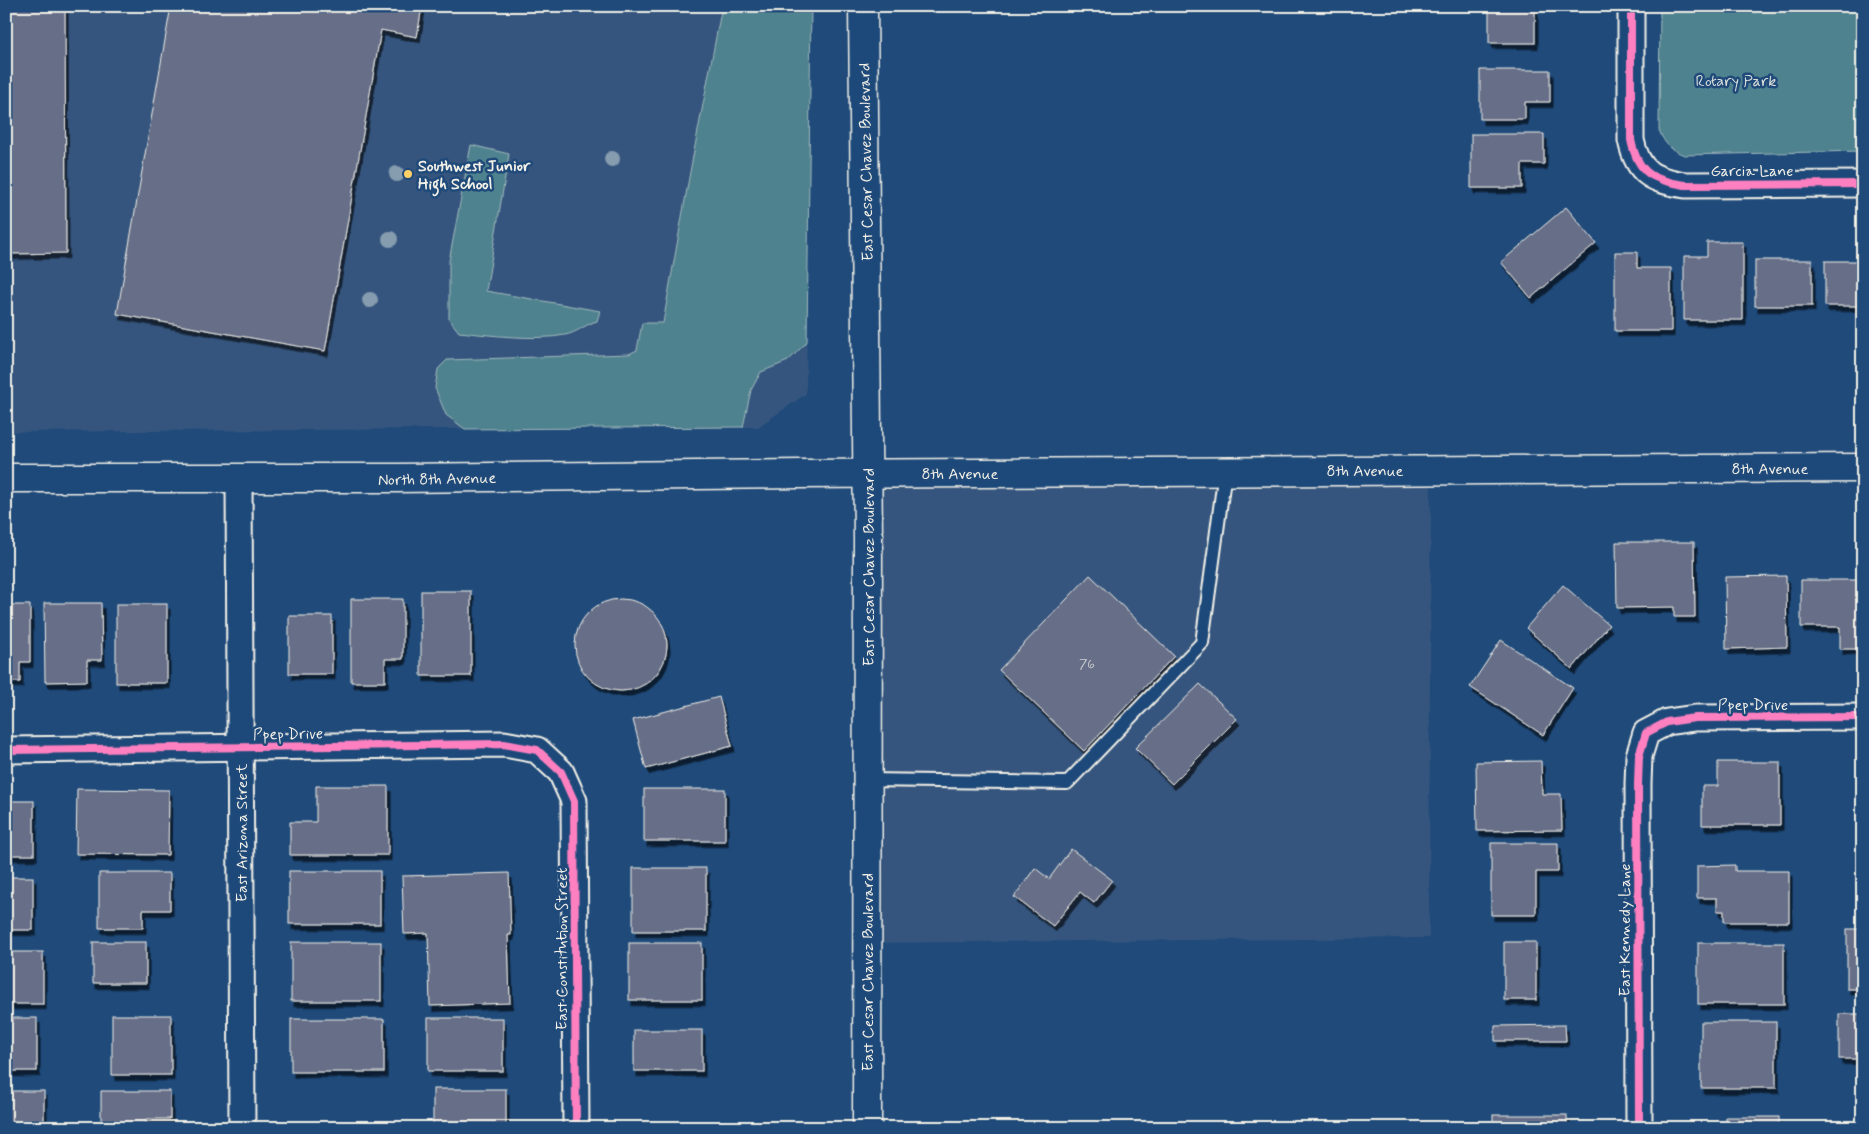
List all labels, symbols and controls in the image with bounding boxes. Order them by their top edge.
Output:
street label: East Cesar Chavez Boulevard [854,63,879,261]
park label: Rotary Park [1696,71,1776,92]
place label: Southwest Junior High School [418,156,531,197]
street label: Garcia Lane [1710,161,1794,182]
marker: Southwest Junior High School [402,168,414,180]
street label: 8th Avenue [1732,459,1809,480]
street label: 8th Avenue [1327,461,1404,482]
street label: 8th Avenue [922,464,999,485]
street label: North 8th Avenue [378,468,497,491]
street label: East Cesar Chavez Boulevard [859,468,880,666]
house number: 76 [1079,655,1095,673]
street label: Ppep Drive [1718,695,1788,716]
street label: Ppep Drive [253,723,323,746]
street label: East Arizona Street [232,763,253,902]
street label: East Kennedy Lane [1615,864,1636,996]
street label: East Constitution Street [552,868,573,1030]
street label: East Cesar Chavez Boulevard [858,873,879,1071]

